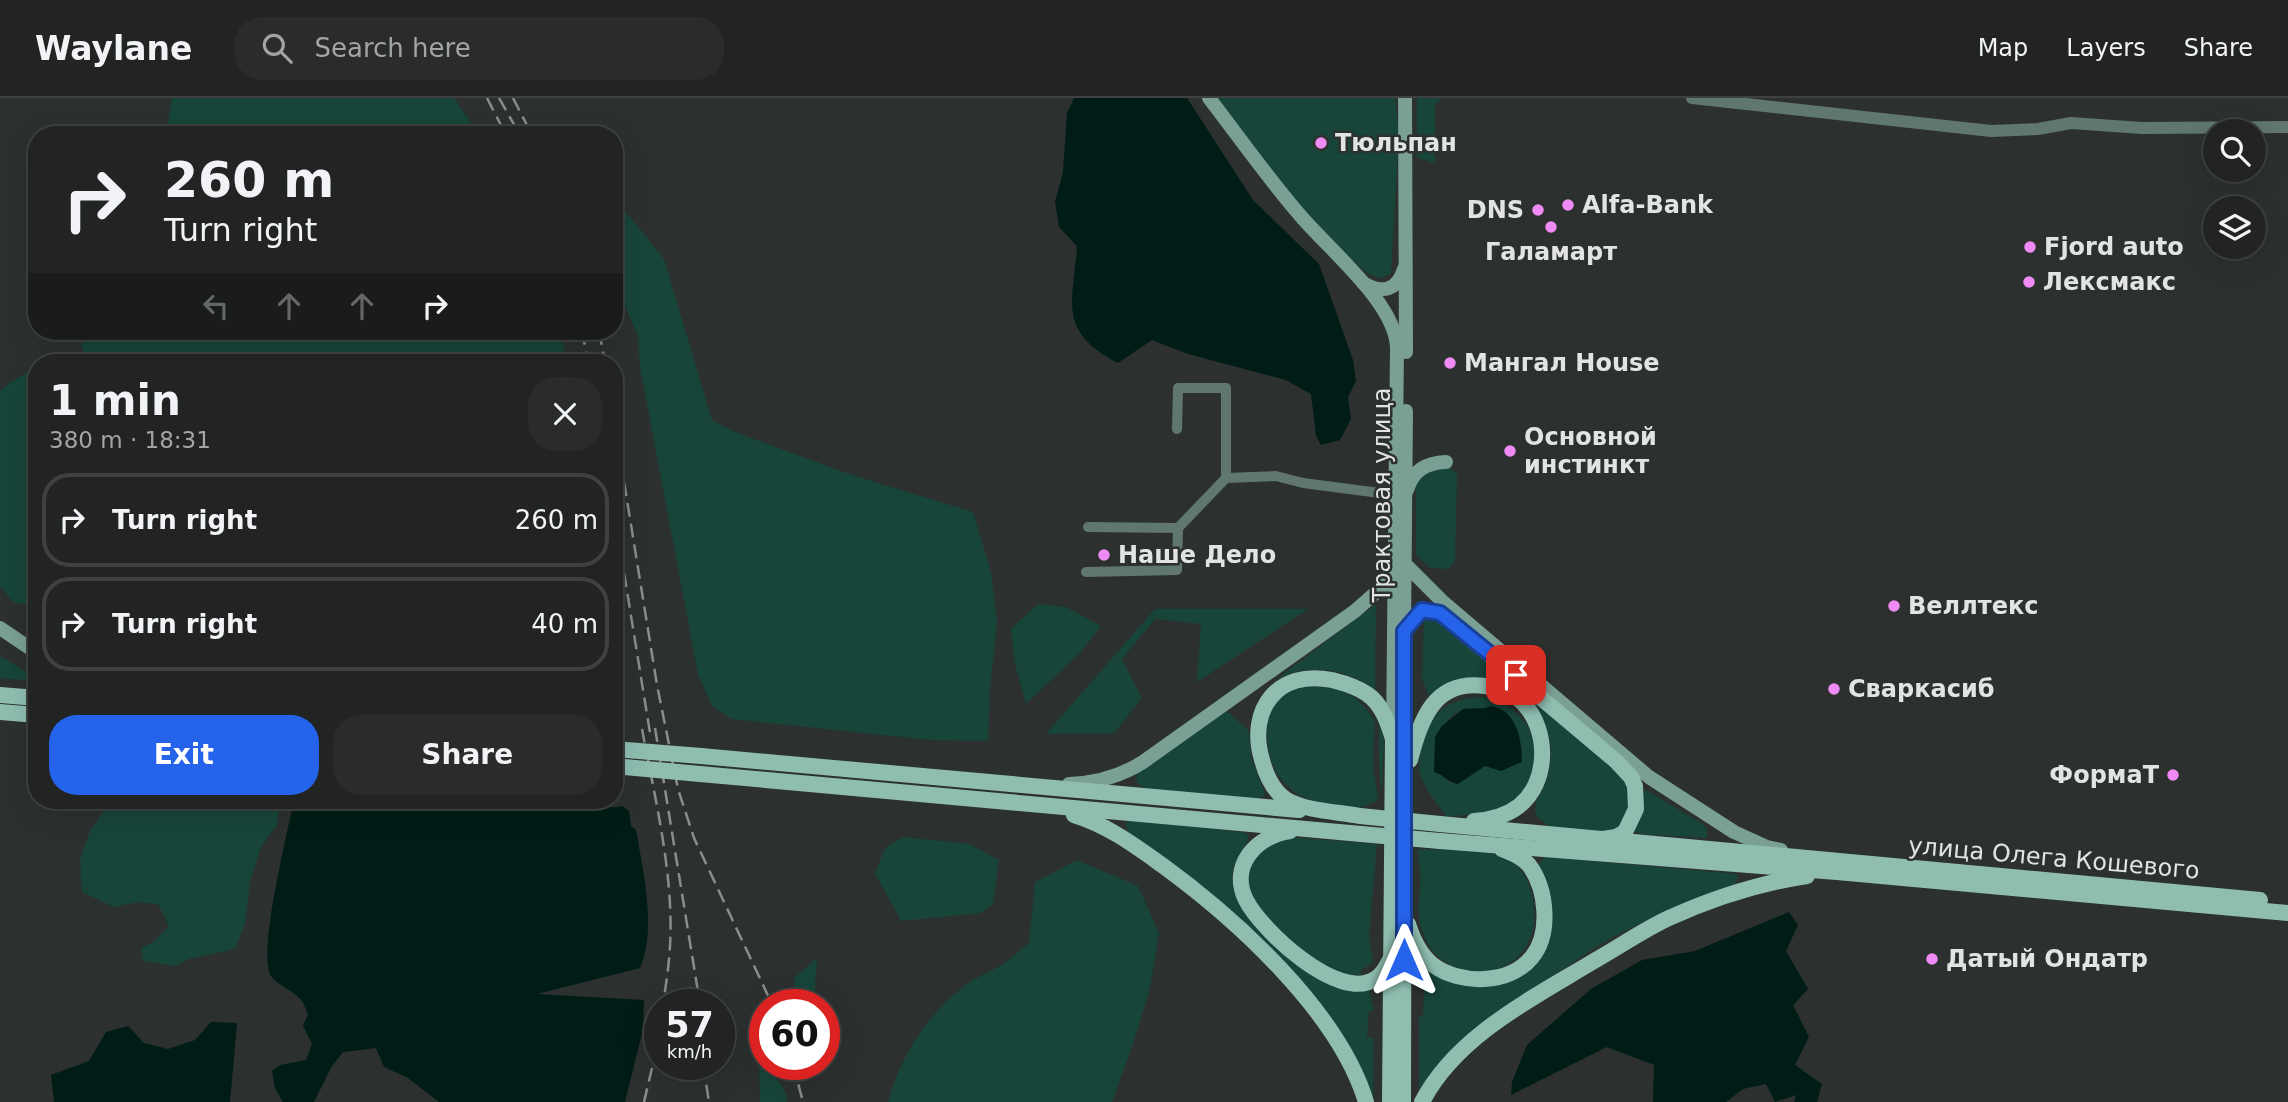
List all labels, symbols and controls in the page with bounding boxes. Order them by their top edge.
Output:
search box [234,17,724,80]
text: Waylane [35,29,192,68]
icon: search [258,29,296,67]
text: Search here [314,33,471,63]
text: Map [1978,34,2028,62]
text: Layers [2066,34,2146,62]
text: Share [2184,34,2253,62]
map controls [2203,119,2266,259]
button: search [2203,119,2266,182]
place label: Тюльпан [1335,129,1457,157]
marker: Тюльпан [1313,135,1329,151]
text: 260 m [164,152,334,209]
icon: right [49,154,140,245]
place label: Alfa-Bank [1582,191,1714,219]
place label: DNS [1467,196,1524,224]
button: layers [2203,196,2266,259]
marker: Alfa-Bank [1560,197,1576,213]
marker: DNS [1530,202,1546,218]
text: Turn right [164,211,317,249]
marker: Галамарт [1543,219,1559,235]
place label: Fjord auto [2044,233,2184,261]
place label: Галамарт [1485,238,1617,266]
marker: Fjord auto [2022,239,2038,255]
place label: Лексмакс [2043,268,2176,296]
marker: Лексмакс [2021,274,2037,290]
icon: left [197,287,235,325]
icon: ahead [270,287,308,325]
icon: ahead [343,287,381,325]
icon: right [416,287,454,325]
place label: Мангал House [1464,349,1660,377]
marker: Мангал House [1442,355,1458,371]
text: 1 min [49,376,181,425]
button: close [528,377,602,451]
street label: Трактовая улица [1368,388,1396,603]
place label: Основной инстинкт [1524,423,1657,479]
text: 380 m · 18:31 [49,427,211,453]
marker: Основной инстинкт [1502,443,1518,459]
icon: right [53,501,91,539]
text: Turn right [112,505,257,535]
text: 260 m [515,505,598,535]
place label: Наше Дело [1118,541,1276,569]
marker: Наше Дело [1096,547,1112,563]
place label: Веллтекс [1908,592,2038,620]
marker: Веллтекс [1886,598,1902,614]
icon: right [53,605,91,643]
text: Turn right [112,609,257,639]
text: 40 m [531,609,598,639]
pin [1486,645,1546,705]
icon: arrive [1497,656,1535,694]
place label: Сваркаcиб [1848,675,1994,703]
marker: Сваркаcиб [1826,681,1842,697]
button: Exit [49,715,319,795]
button: Share [333,715,602,795]
place label: ФормаТ [2049,761,2160,789]
marker: ФормаТ [2165,767,2181,783]
street label: улица Олега Кошевого [1907,831,2201,885]
position arrow [1367,923,1441,997]
place label: Датый Ондатр [1946,945,2148,973]
marker: Датый Ондатр [1924,951,1940,967]
speed limit sign: 60 [749,989,840,1080]
text: 57 [665,1005,714,1045]
text: km/h [667,1041,712,1062]

